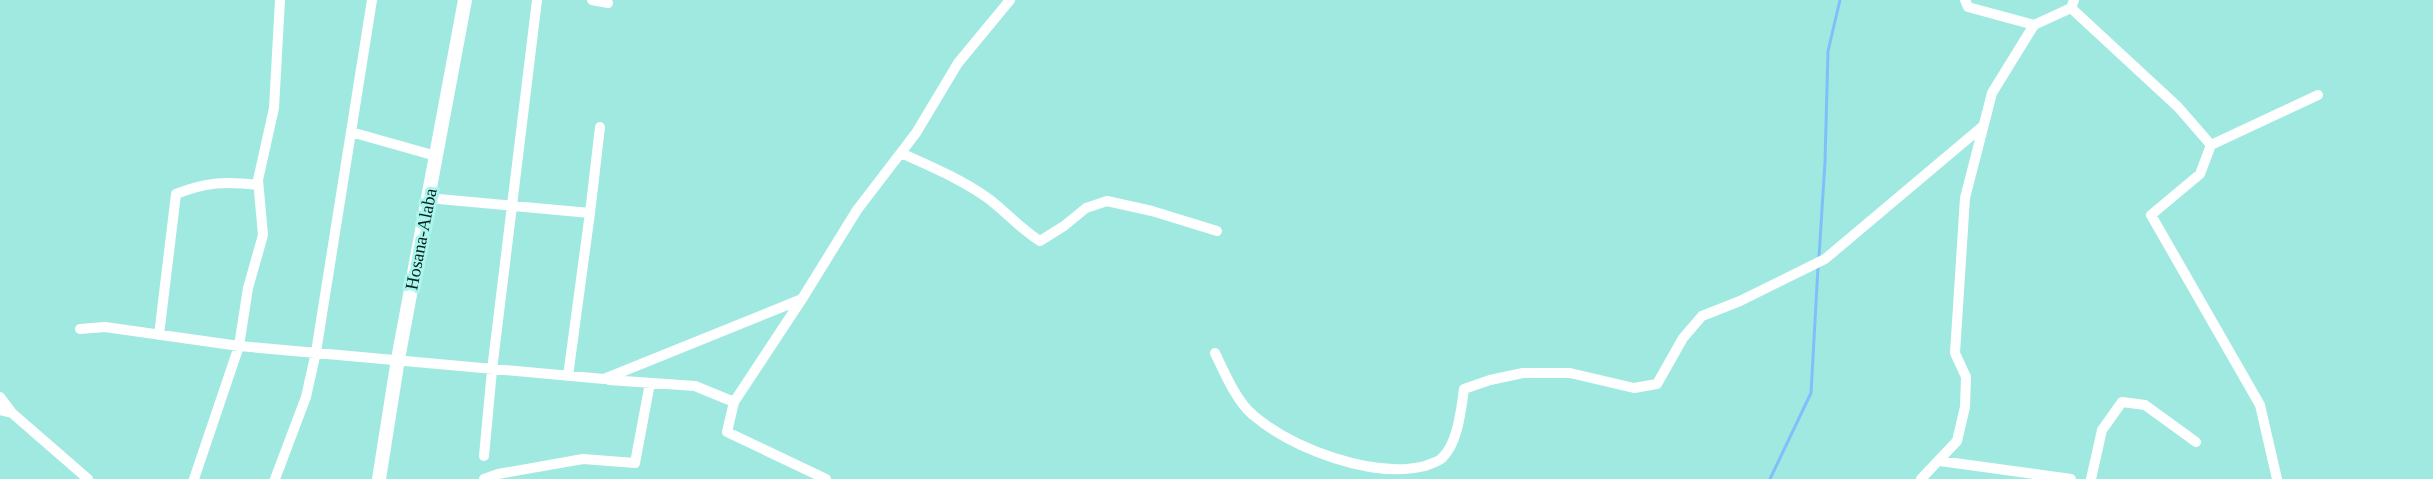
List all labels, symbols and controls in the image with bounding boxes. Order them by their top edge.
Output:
street label: Hosana-Alaba [401,187,441,291]

